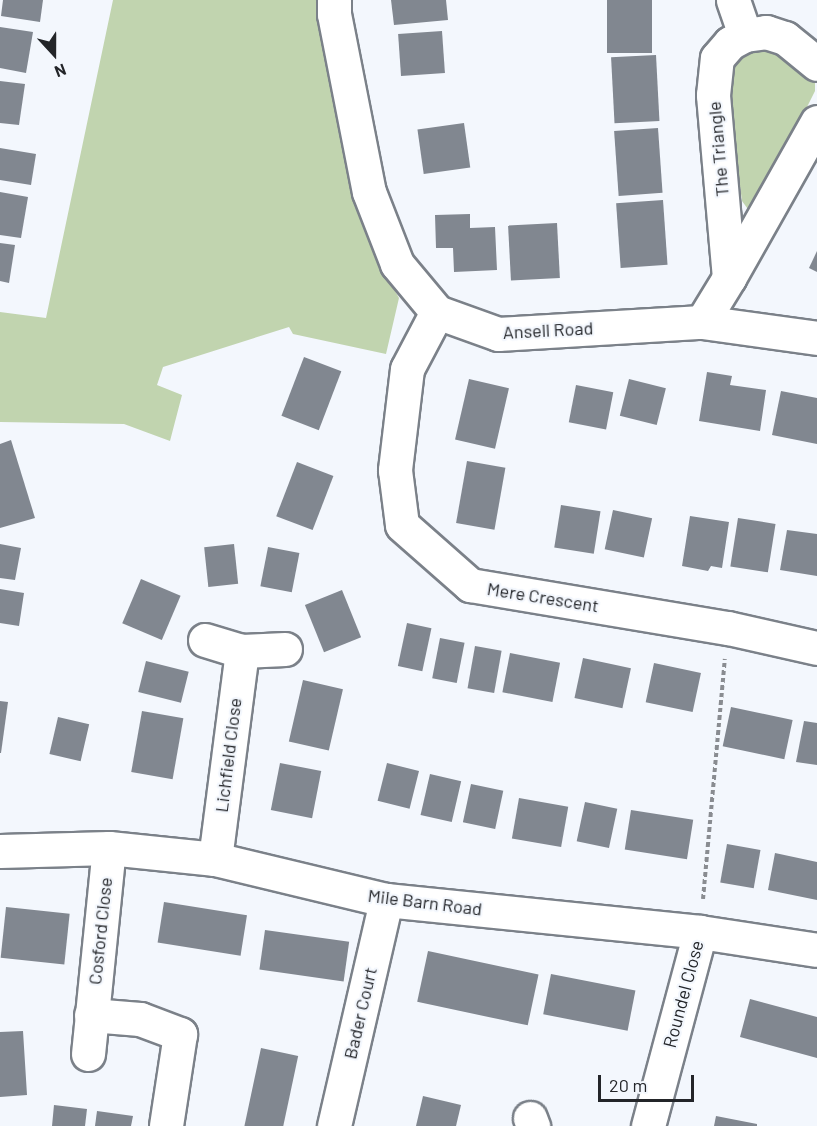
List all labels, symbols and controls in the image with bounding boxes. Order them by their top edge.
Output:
north arrow [24,24,84,84]
text: N [52,60,69,82]
street label: The Triangle [703,100,733,198]
street label: Ansell Road [502,317,594,343]
street label: Mere Crescent [486,578,600,616]
street label: Lichfield Close [210,697,246,813]
street label: Cosford Close [84,876,116,986]
street label: Mile Barn Road [367,884,483,920]
street label: Roundel Close [658,938,708,1050]
street label: Bader Court [339,965,381,1061]
scale bar [601,1063,697,1101]
text: 20 m [609,1074,647,1096]

